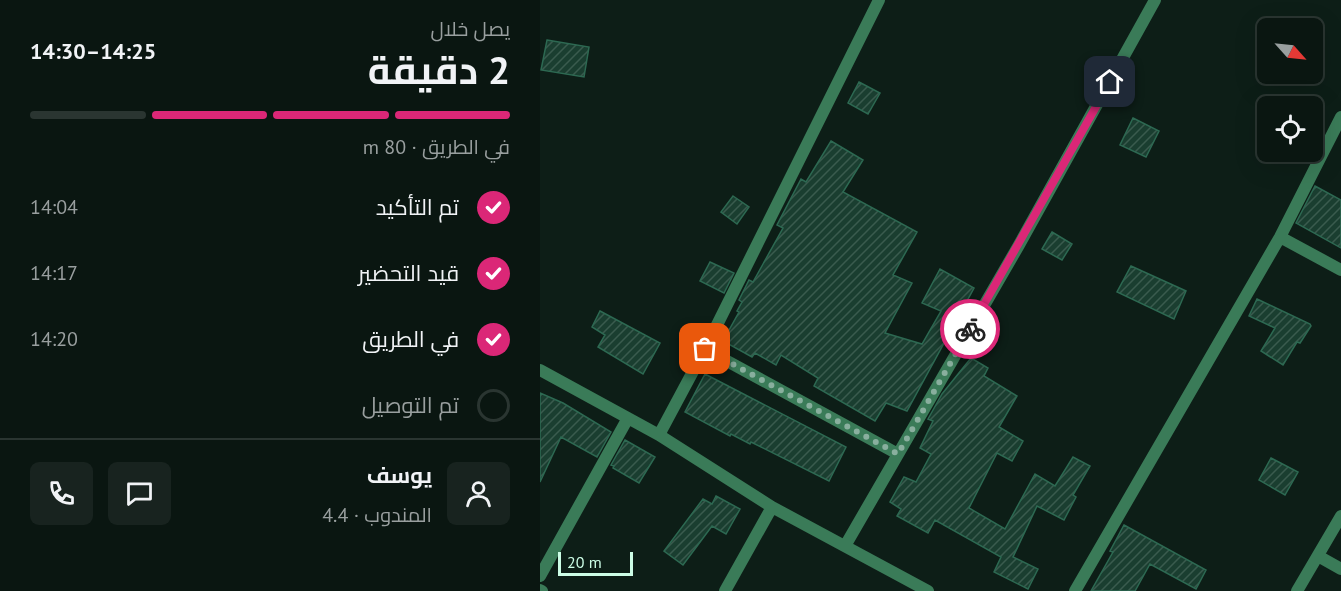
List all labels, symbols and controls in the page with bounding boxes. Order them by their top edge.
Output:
text: يصل خلال [430,16,510,42]
north arrow [1257,18,1323,84]
map controls [1257,18,1323,162]
text: 14:25–14:30 [30,37,156,65]
text: 2 دقيقة [368,44,510,95]
pin [1084,56,1135,107]
icon: home [1093,65,1126,98]
button: locate [1257,96,1323,162]
text: في الطريق · 80 m [363,134,510,160]
icon: check [477,191,510,224]
text: تم التأكيد [376,193,459,221]
text: 14:04 [30,194,78,220]
icon: check [477,257,510,290]
text: قيد التحضير [358,259,459,287]
text: 14:17 [30,260,78,286]
courier [940,299,1000,359]
icon: bike [954,313,987,346]
icon: check [477,323,510,356]
pin [679,323,730,374]
text: في الطريق [362,325,459,353]
text: 14:20 [30,326,78,352]
icon: bag [688,332,721,365]
text: تم التوصيل [362,391,459,419]
text: يوسف [367,461,432,489]
button: phone [30,462,93,525]
button: chat [108,462,171,525]
button: person [447,462,510,525]
text: المندوب · 4.4 [322,502,432,528]
scale bar [558,549,633,576]
text: 20 m [567,552,602,572]

